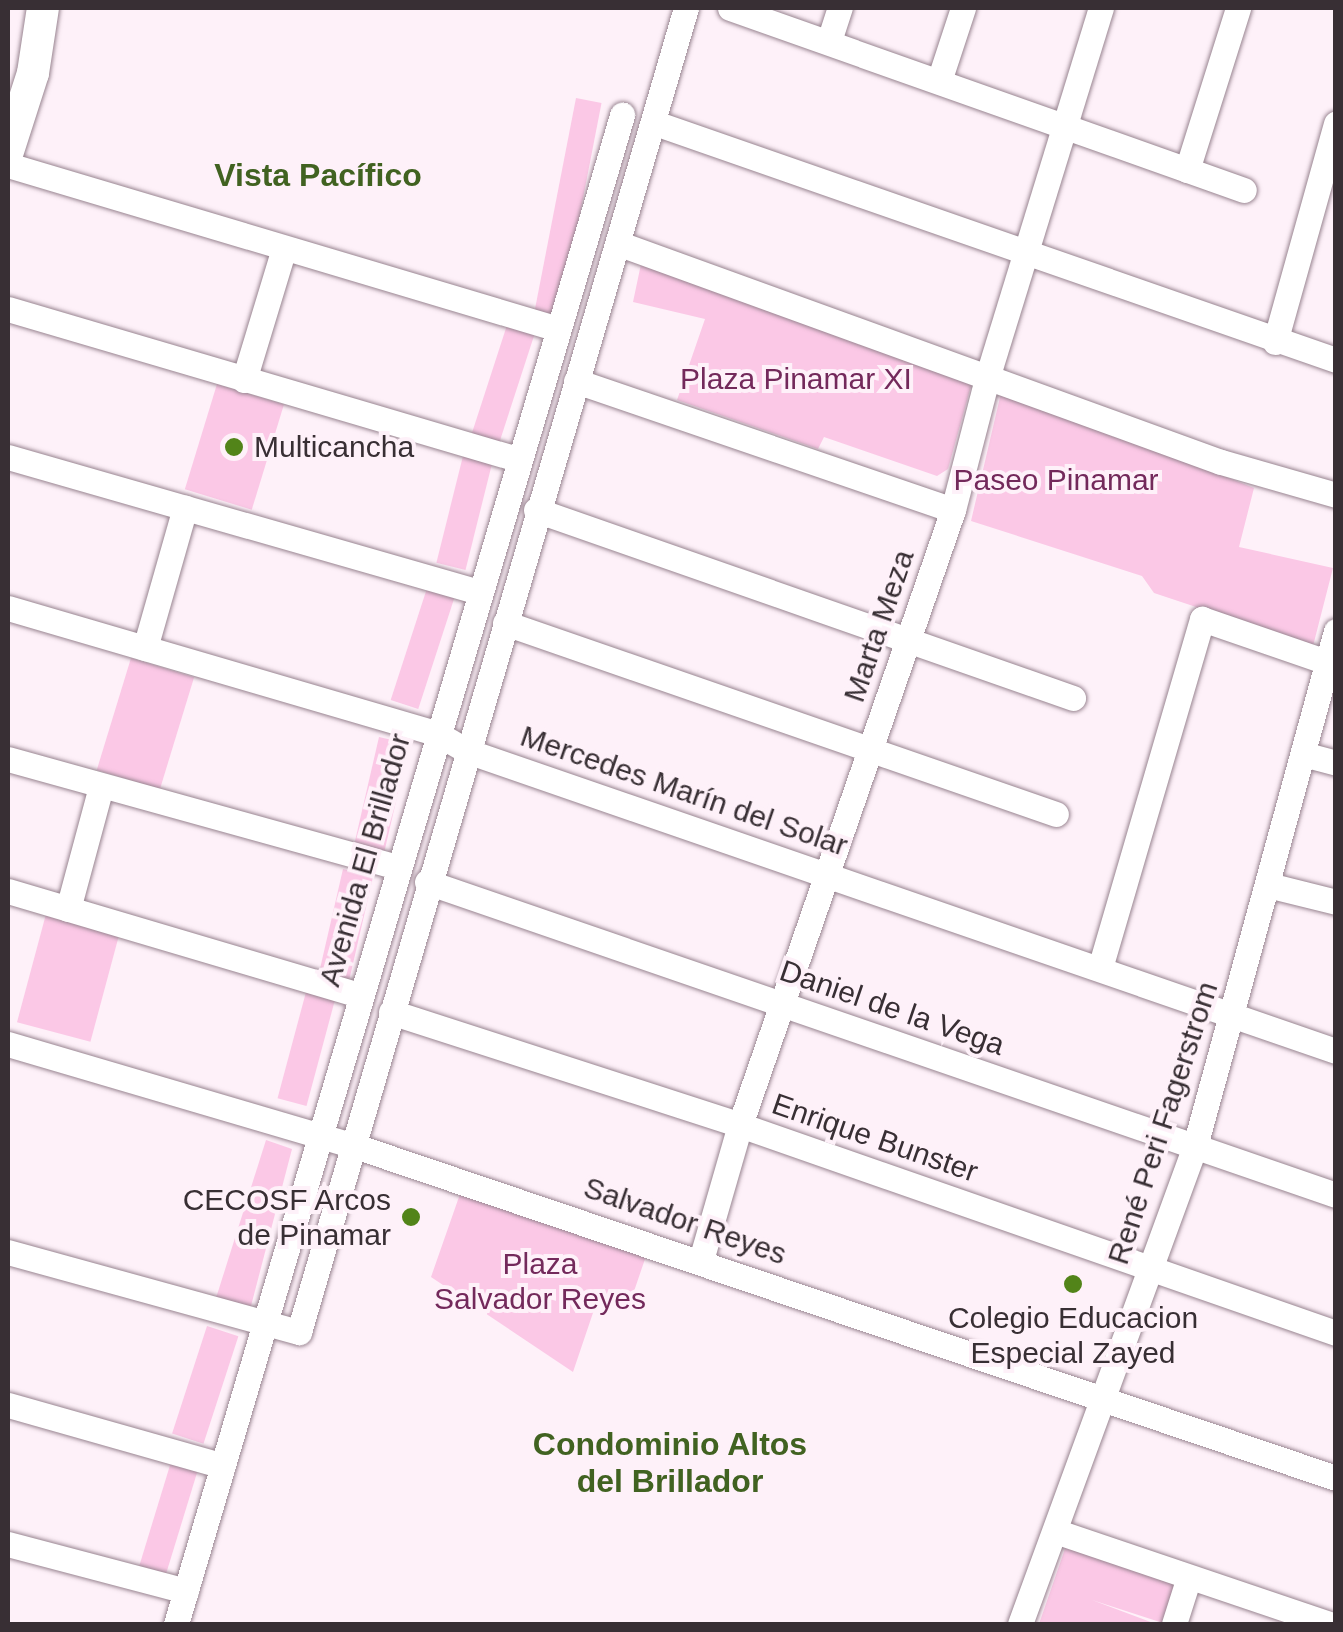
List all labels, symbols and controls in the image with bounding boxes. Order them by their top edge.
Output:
district label: Vista Pacífico [214,156,422,194]
park label: Plaza Pinamar XI [680,361,912,397]
place label: Multicancha [254,429,414,465]
marker: Multicancha [223,436,245,458]
park label: Paseo Pinamar [953,462,1159,498]
street label: Marta Meza [836,545,922,707]
street label: Mercedes Marín del Solar [516,718,852,864]
street label: Avenida El Brillador [312,729,418,991]
street label: Daniel de la Vega [775,953,1009,1063]
street label: René Peri Fagerstrom [1100,977,1226,1269]
street label: Enrique Bunster [767,1086,983,1190]
street label: Salvador Reyes [579,1170,791,1272]
place label: CECOSF Arcos de Pinamar [181,1182,391,1252]
marker: CECOSF Arcos de Pinamar [400,1206,422,1228]
park label: Plaza Salvador Reyes [434,1246,646,1316]
marker: Colegio Educacion Especial Zayed [1062,1273,1084,1295]
place label: Colegio Educacion Especial Zayed [948,1300,1198,1370]
district label: Condominio Altos del Brillador [532,1426,808,1501]

